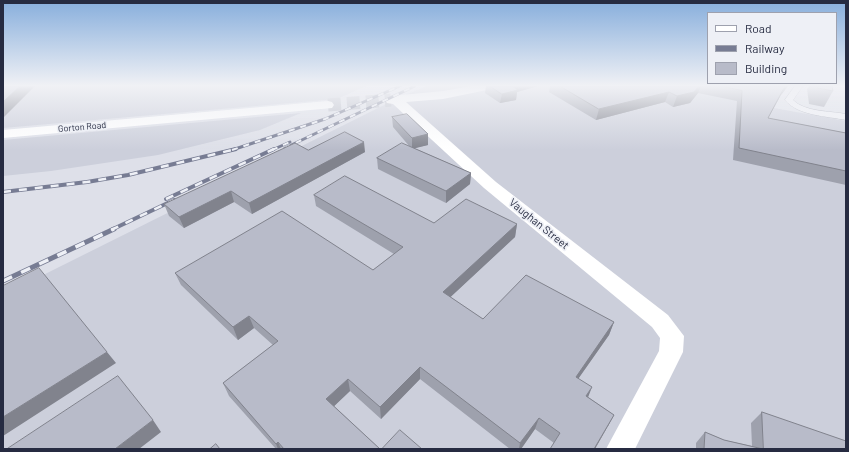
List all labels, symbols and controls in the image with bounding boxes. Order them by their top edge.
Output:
legend [707,12,837,84]
text: Road [745,21,772,35]
text: Railway [745,41,784,55]
text: Building [745,61,787,75]
street label: Gorton Road [57,120,107,134]
street label: Vaughan Street [506,196,572,252]

